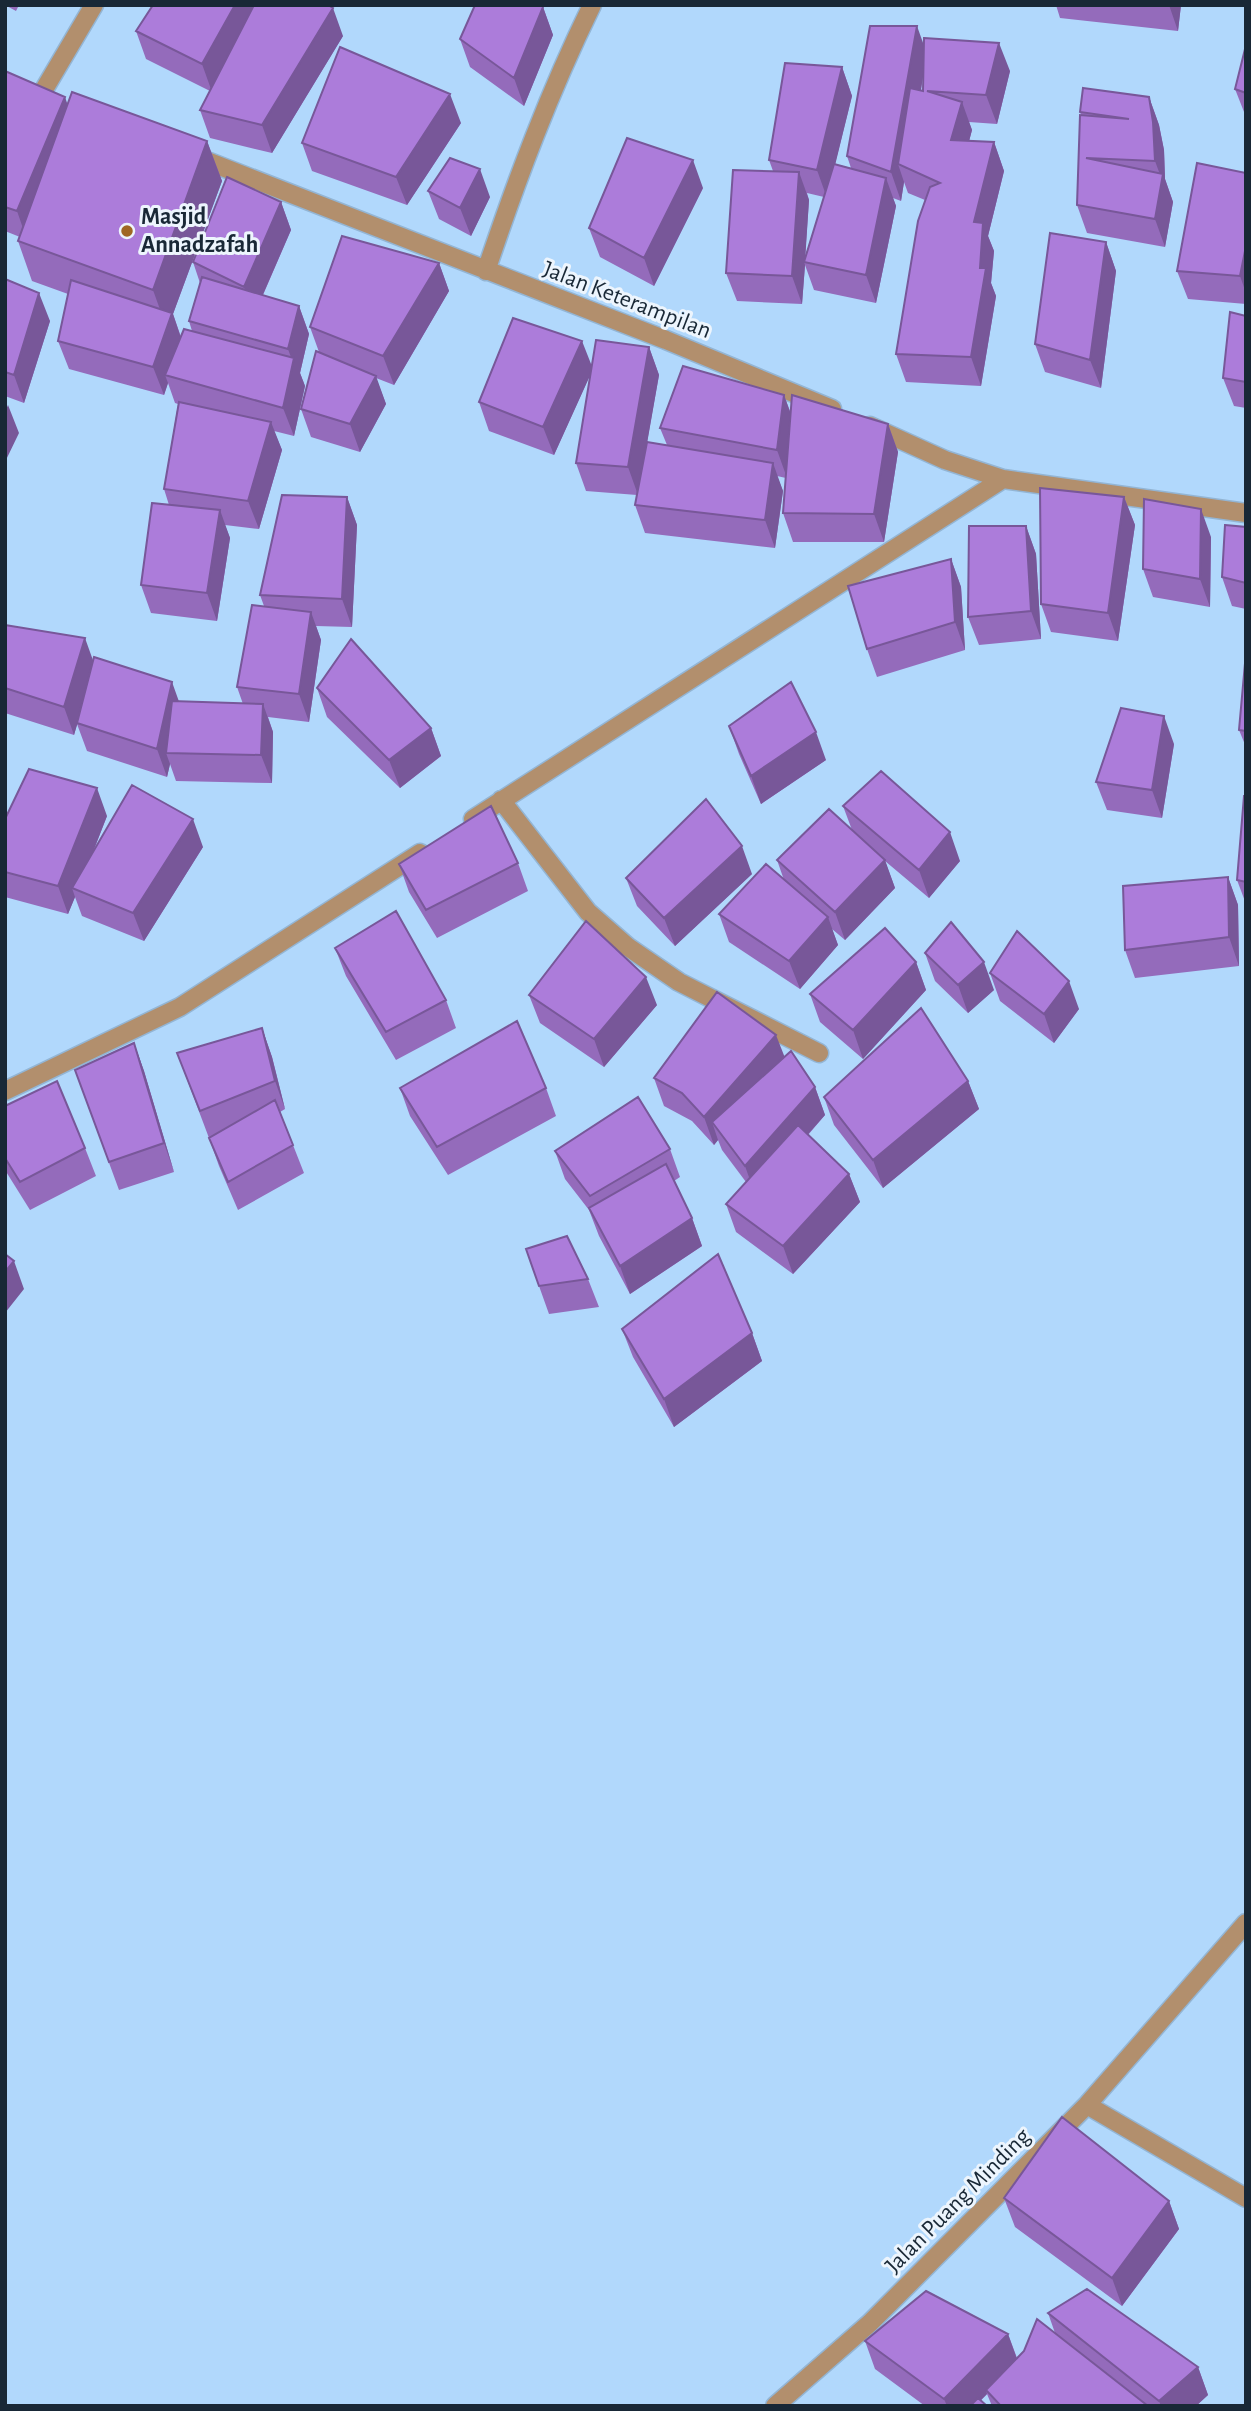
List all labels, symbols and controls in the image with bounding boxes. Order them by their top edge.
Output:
place label: Masjid Annadzafah [141,205,258,257]
marker: Masjid Annadzafah [119,223,135,239]
street label: Jalan Keterampilan [540,257,714,343]
street label: Jalan Puang Minding [881,2124,1035,2278]

